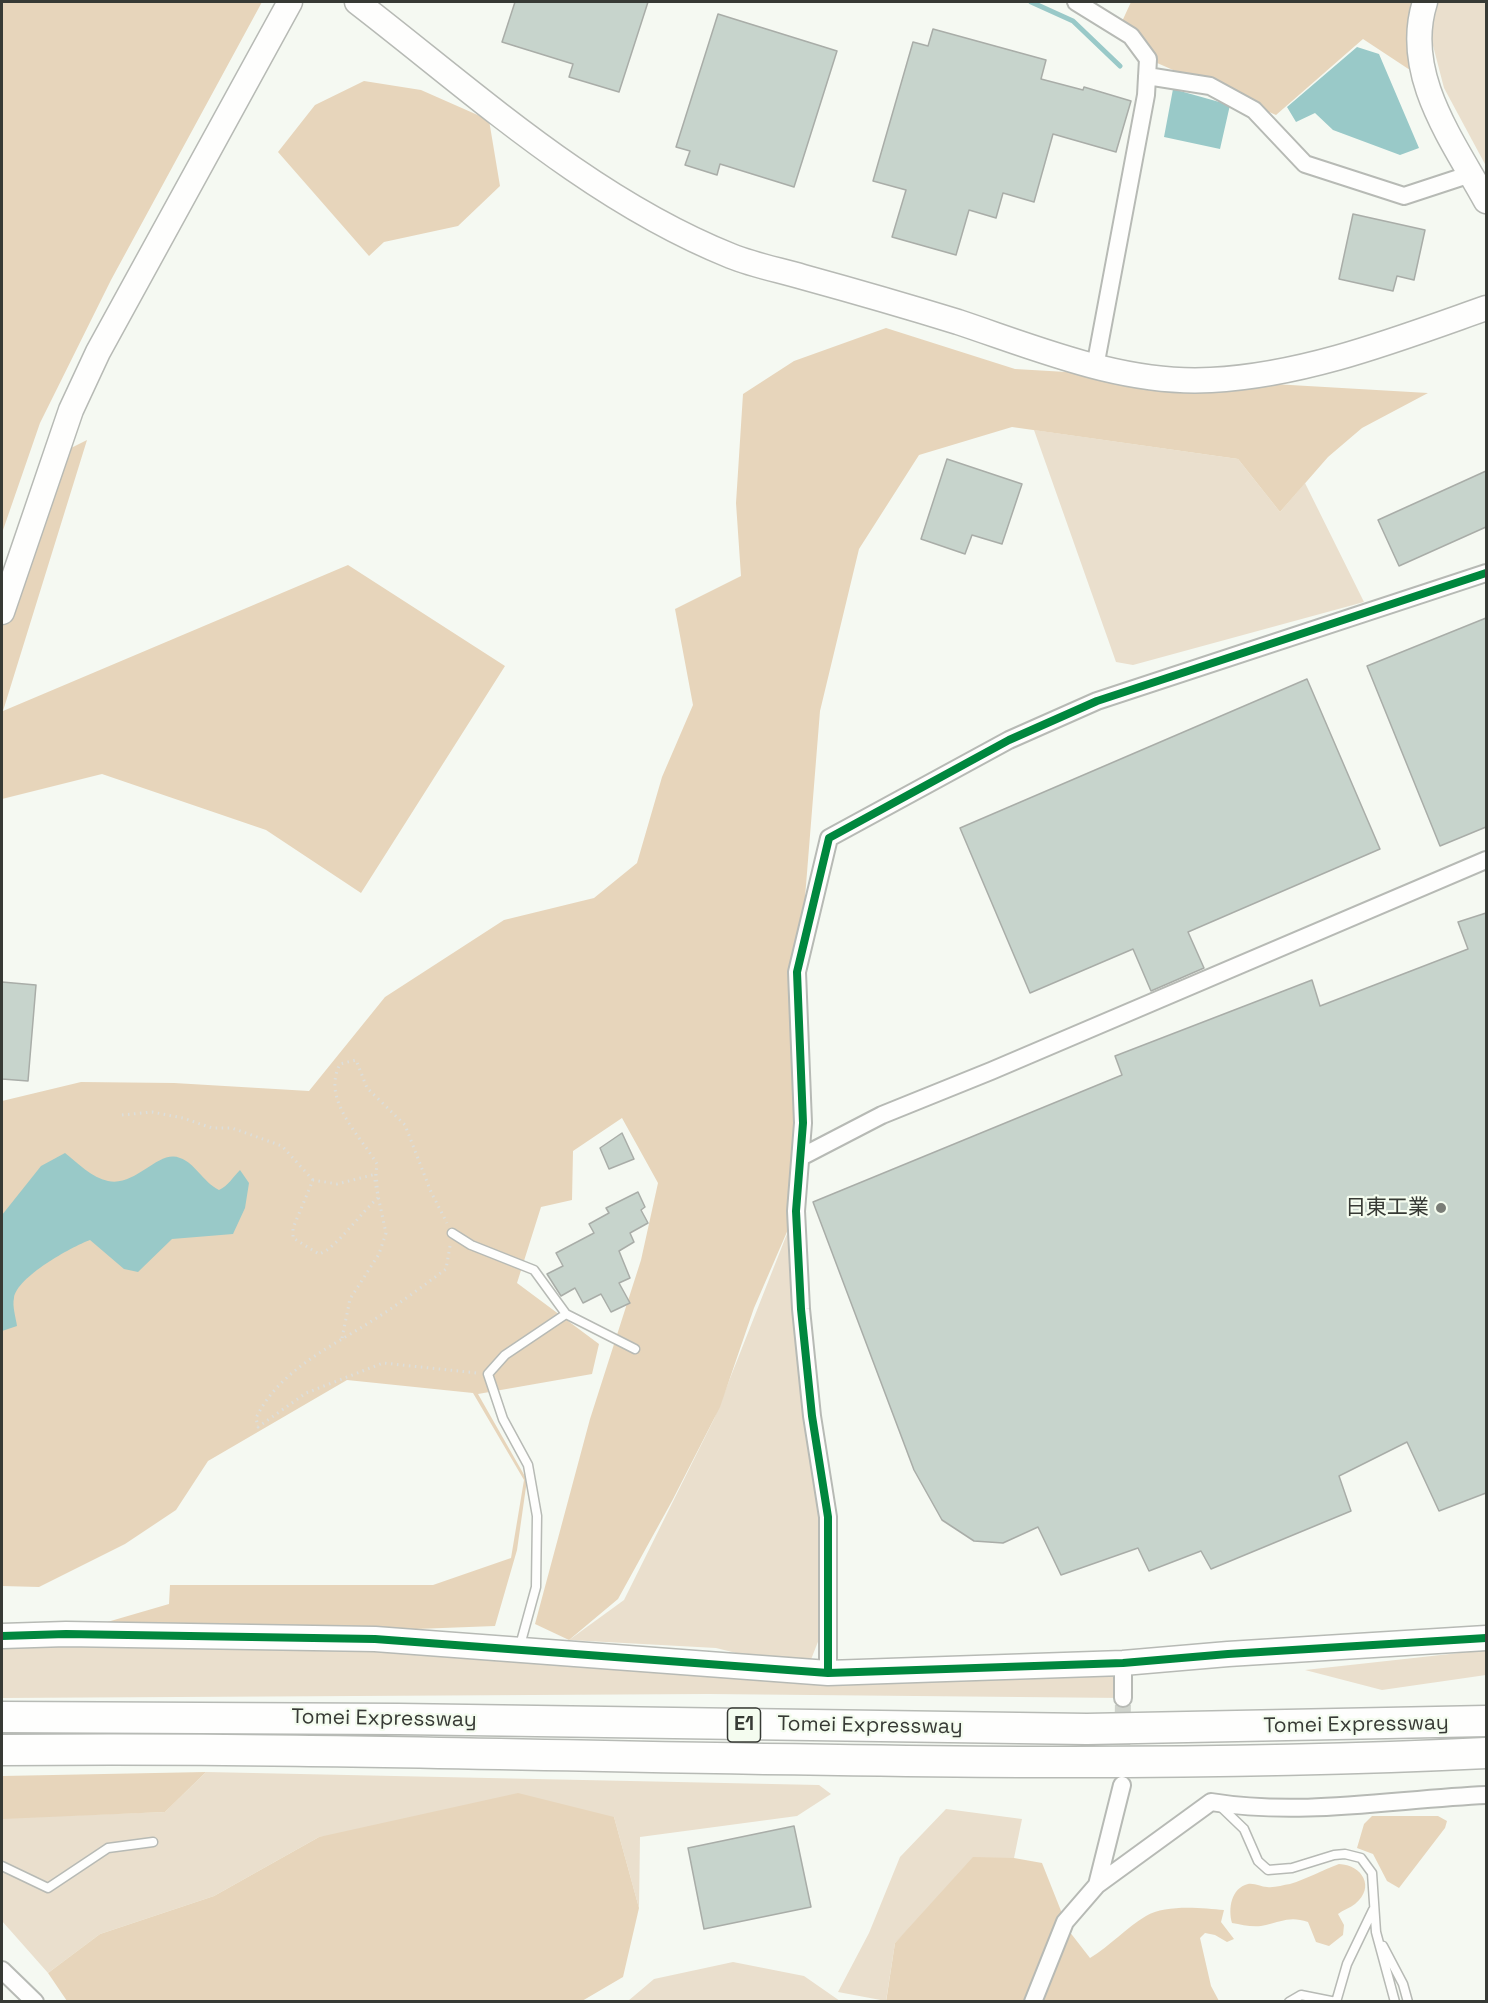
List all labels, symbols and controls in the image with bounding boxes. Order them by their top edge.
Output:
place label: 日東工業 [1345,1195,1429,1221]
marker: 日東工業 [1434,1201,1448,1215]
street label: Tomei Expressway [291,1705,477,1733]
road number: E1 [728,1708,760,1742]
street label: Tomei Expressway [1263,1711,1449,1739]
street label: Tomei Expressway [777,1712,963,1740]

